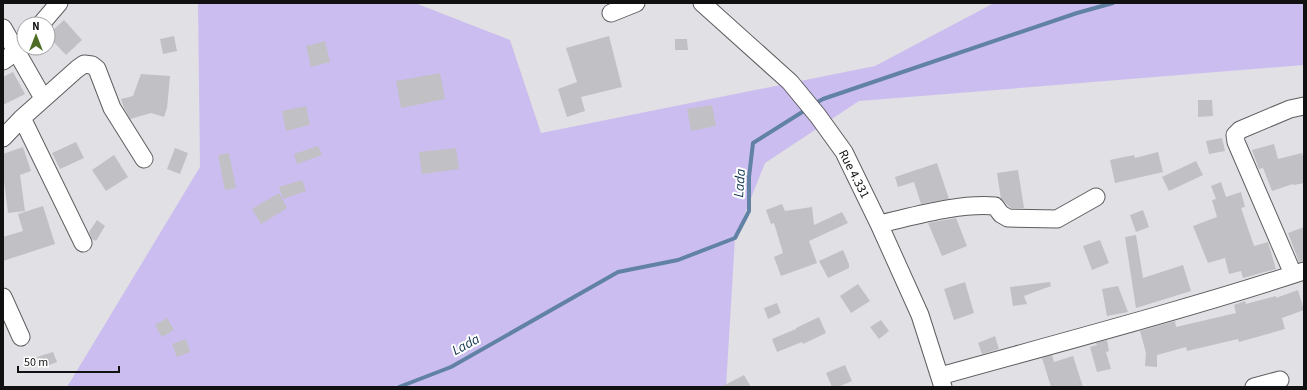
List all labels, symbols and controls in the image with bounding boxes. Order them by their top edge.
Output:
north arrow [16,16,56,56]
text: N [32,19,40,34]
street label: Rue 4.331 [834,146,874,202]
water label: Lada [729,167,751,198]
water label: Lada [449,329,484,361]
scale bar [18,348,119,374]
text: 50 m [24,354,48,371]

